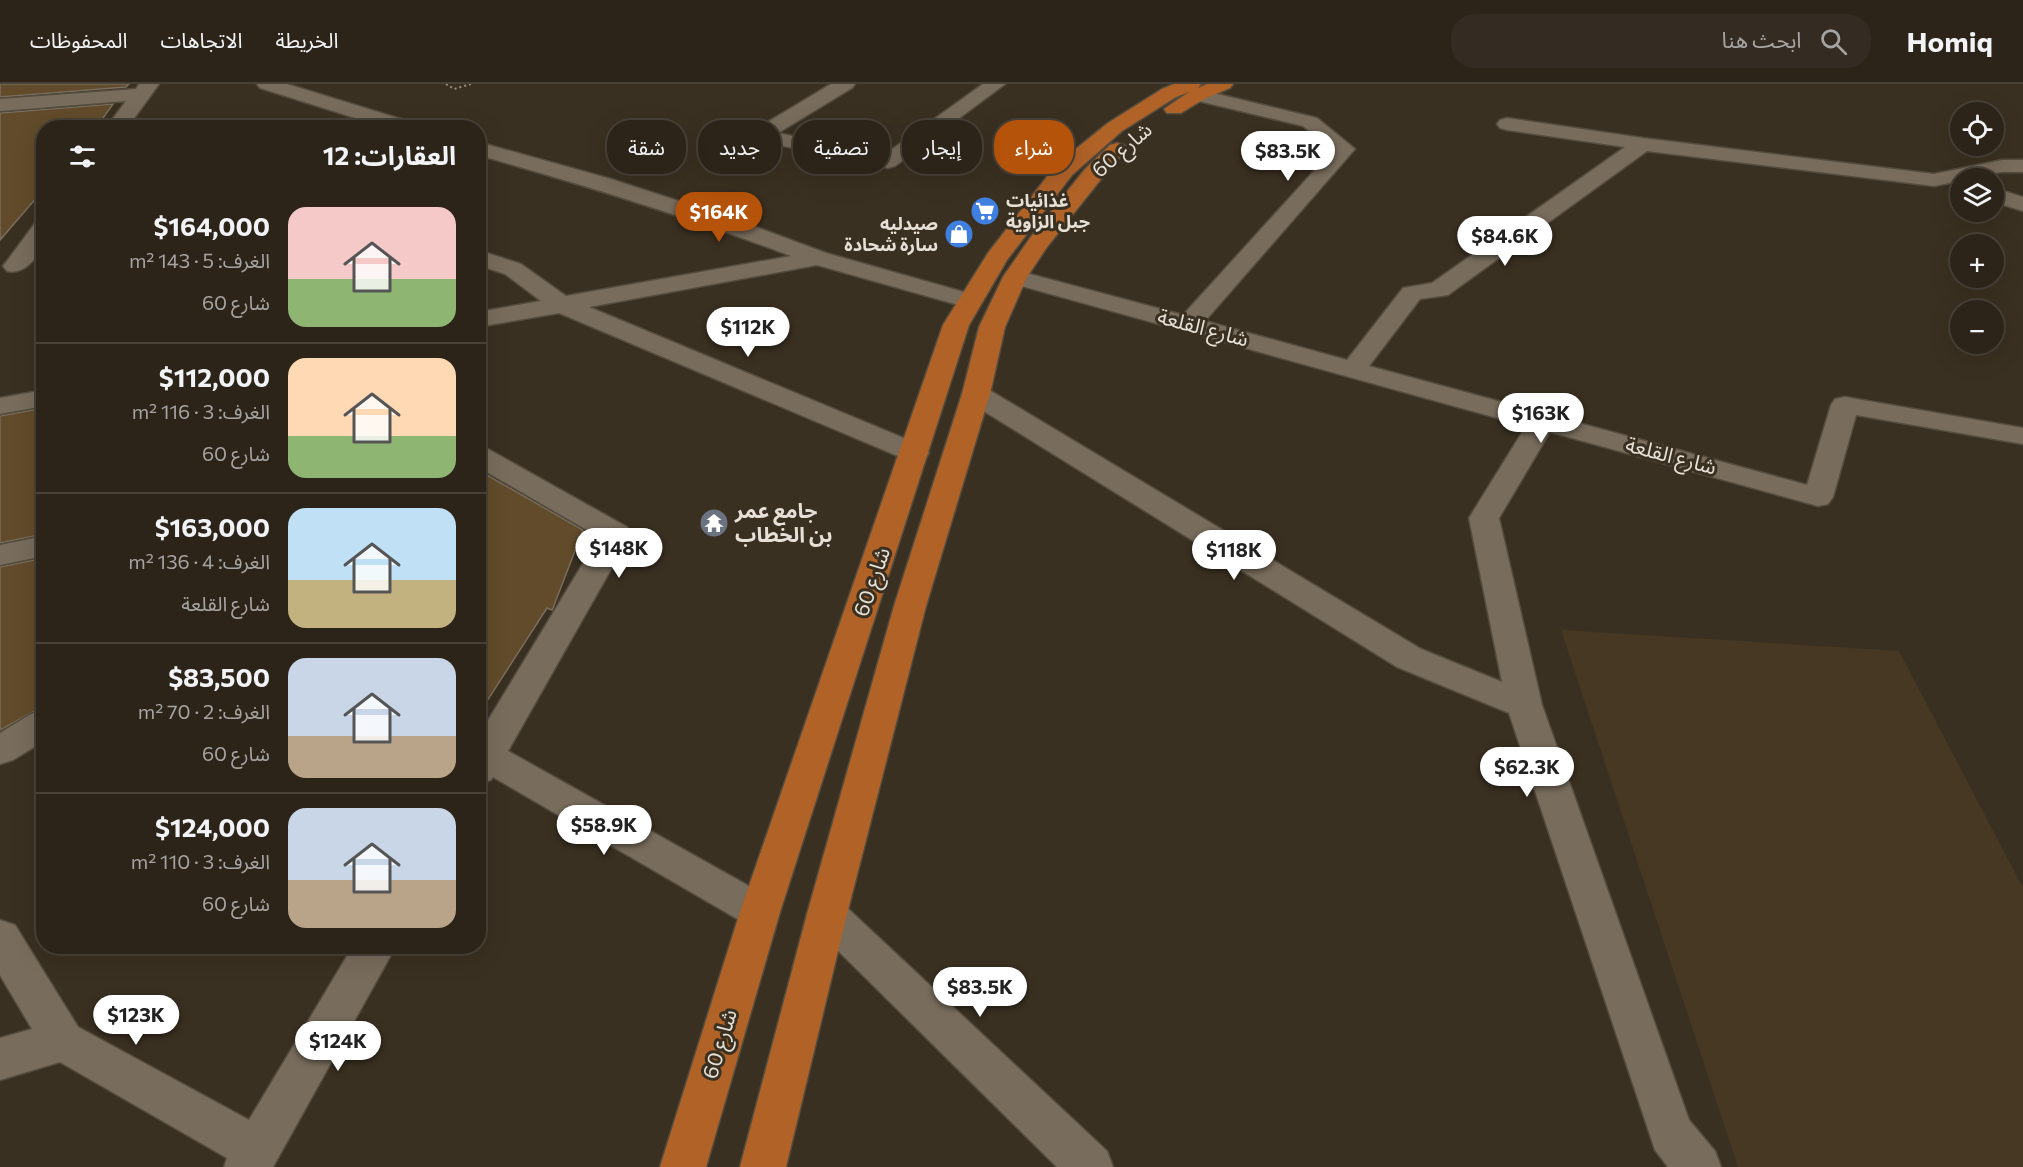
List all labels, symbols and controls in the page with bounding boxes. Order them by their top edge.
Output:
search box [1451,14,1871,68]
text: Homiq [1907,24,1993,58]
icon: search [1817,25,1850,58]
text: ابحث هنا [1722,26,1802,53]
text: المحفوظات [30,27,127,52]
text: الاتجاهات [160,27,242,52]
text: الخريطة [275,27,338,52]
map controls [1950,102,2004,354]
button: locate [1950,102,2004,156]
street label: شارع 60 [1086,116,1159,185]
chip: شقة [607,120,686,174]
chip: جديد [698,120,781,174]
chip: تصفية [793,120,890,174]
chip: إيجار [902,120,982,174]
chip: شراء [994,120,1074,174]
pin: $83.5K [1239,131,1337,182]
text: $83.5K [1255,138,1321,162]
text: العقارات: 12 [323,139,456,170]
icon: filters [66,140,99,173]
button: layers [1950,168,2004,222]
place label: غذائيات جبل الزاوية [1006,189,1090,233]
pin: $164K [677,192,761,243]
supermarket icon: غذائيات جبل الزاوية [969,195,1001,227]
text: $164K [689,199,749,223]
text: $164,000 [153,210,270,241]
place label: صيدليه سارة شحادة [844,212,938,256]
pin: $84.6K [1456,216,1554,267]
shop icon: صيدليه سارة شحادة [943,218,975,250]
text: $84.6K [1471,223,1539,247]
icon: home [336,231,408,303]
button: + [1950,234,2004,288]
text: الغرف: 5 · 143 m² [129,248,270,272]
text: شارع 60 [202,290,270,314]
button: − [1950,300,2004,354]
street label: شارع القلعة [1154,302,1252,355]
pin: $112K [706,307,790,358]
text: $112K [721,314,775,338]
text: $112,000 [159,361,270,392]
icon: home [336,382,408,454]
pin: $163K [1499,393,1583,444]
text: الغرف: 3 · 116 m² [132,399,270,423]
text: $163K [1512,400,1570,424]
street label: شارع القلعة [1622,430,1720,483]
text: شارع 60 [202,441,270,465]
place label: جامع عمر بن الخطاب [734,497,832,547]
temple icon: جامع عمر بن الخطاب [698,507,730,539]
text: $163,000 [155,511,270,542]
pin: $148K [577,528,661,579]
pin: $118K [1192,530,1276,581]
icon: home [336,532,408,604]
text: $148K [589,535,649,559]
text: $118K [1206,537,1262,561]
street label: شارع 60 [847,544,898,621]
text: الغرف: 4 · 136 m² [128,549,270,573]
text: شارع القلعة [181,591,270,615]
text: $83,500 [168,661,270,692]
icon: home [336,682,408,754]
text: الغرف: 2 · 70 m² [138,699,270,723]
text: شارع 60 [202,741,270,765]
pin: $62.3K [1478,747,1576,798]
text: $62.3K [1494,754,1560,778]
pin: $58.9K [555,805,653,856]
text: $124,000 [155,811,270,842]
text: $58.9K [571,812,637,836]
icon: home [336,832,408,904]
text: الغرف: 3 · 110 m² [131,849,270,873]
text: شارع 60 [202,891,270,915]
pin: $83.5K [931,967,1029,1018]
text: $83.5K [947,974,1013,998]
pin: $123K [94,995,178,1046]
text: $123K [107,1002,165,1026]
street label: شارع 60 [696,1006,745,1083]
pin: $124K [296,1021,380,1072]
text: $124K [309,1028,367,1052]

